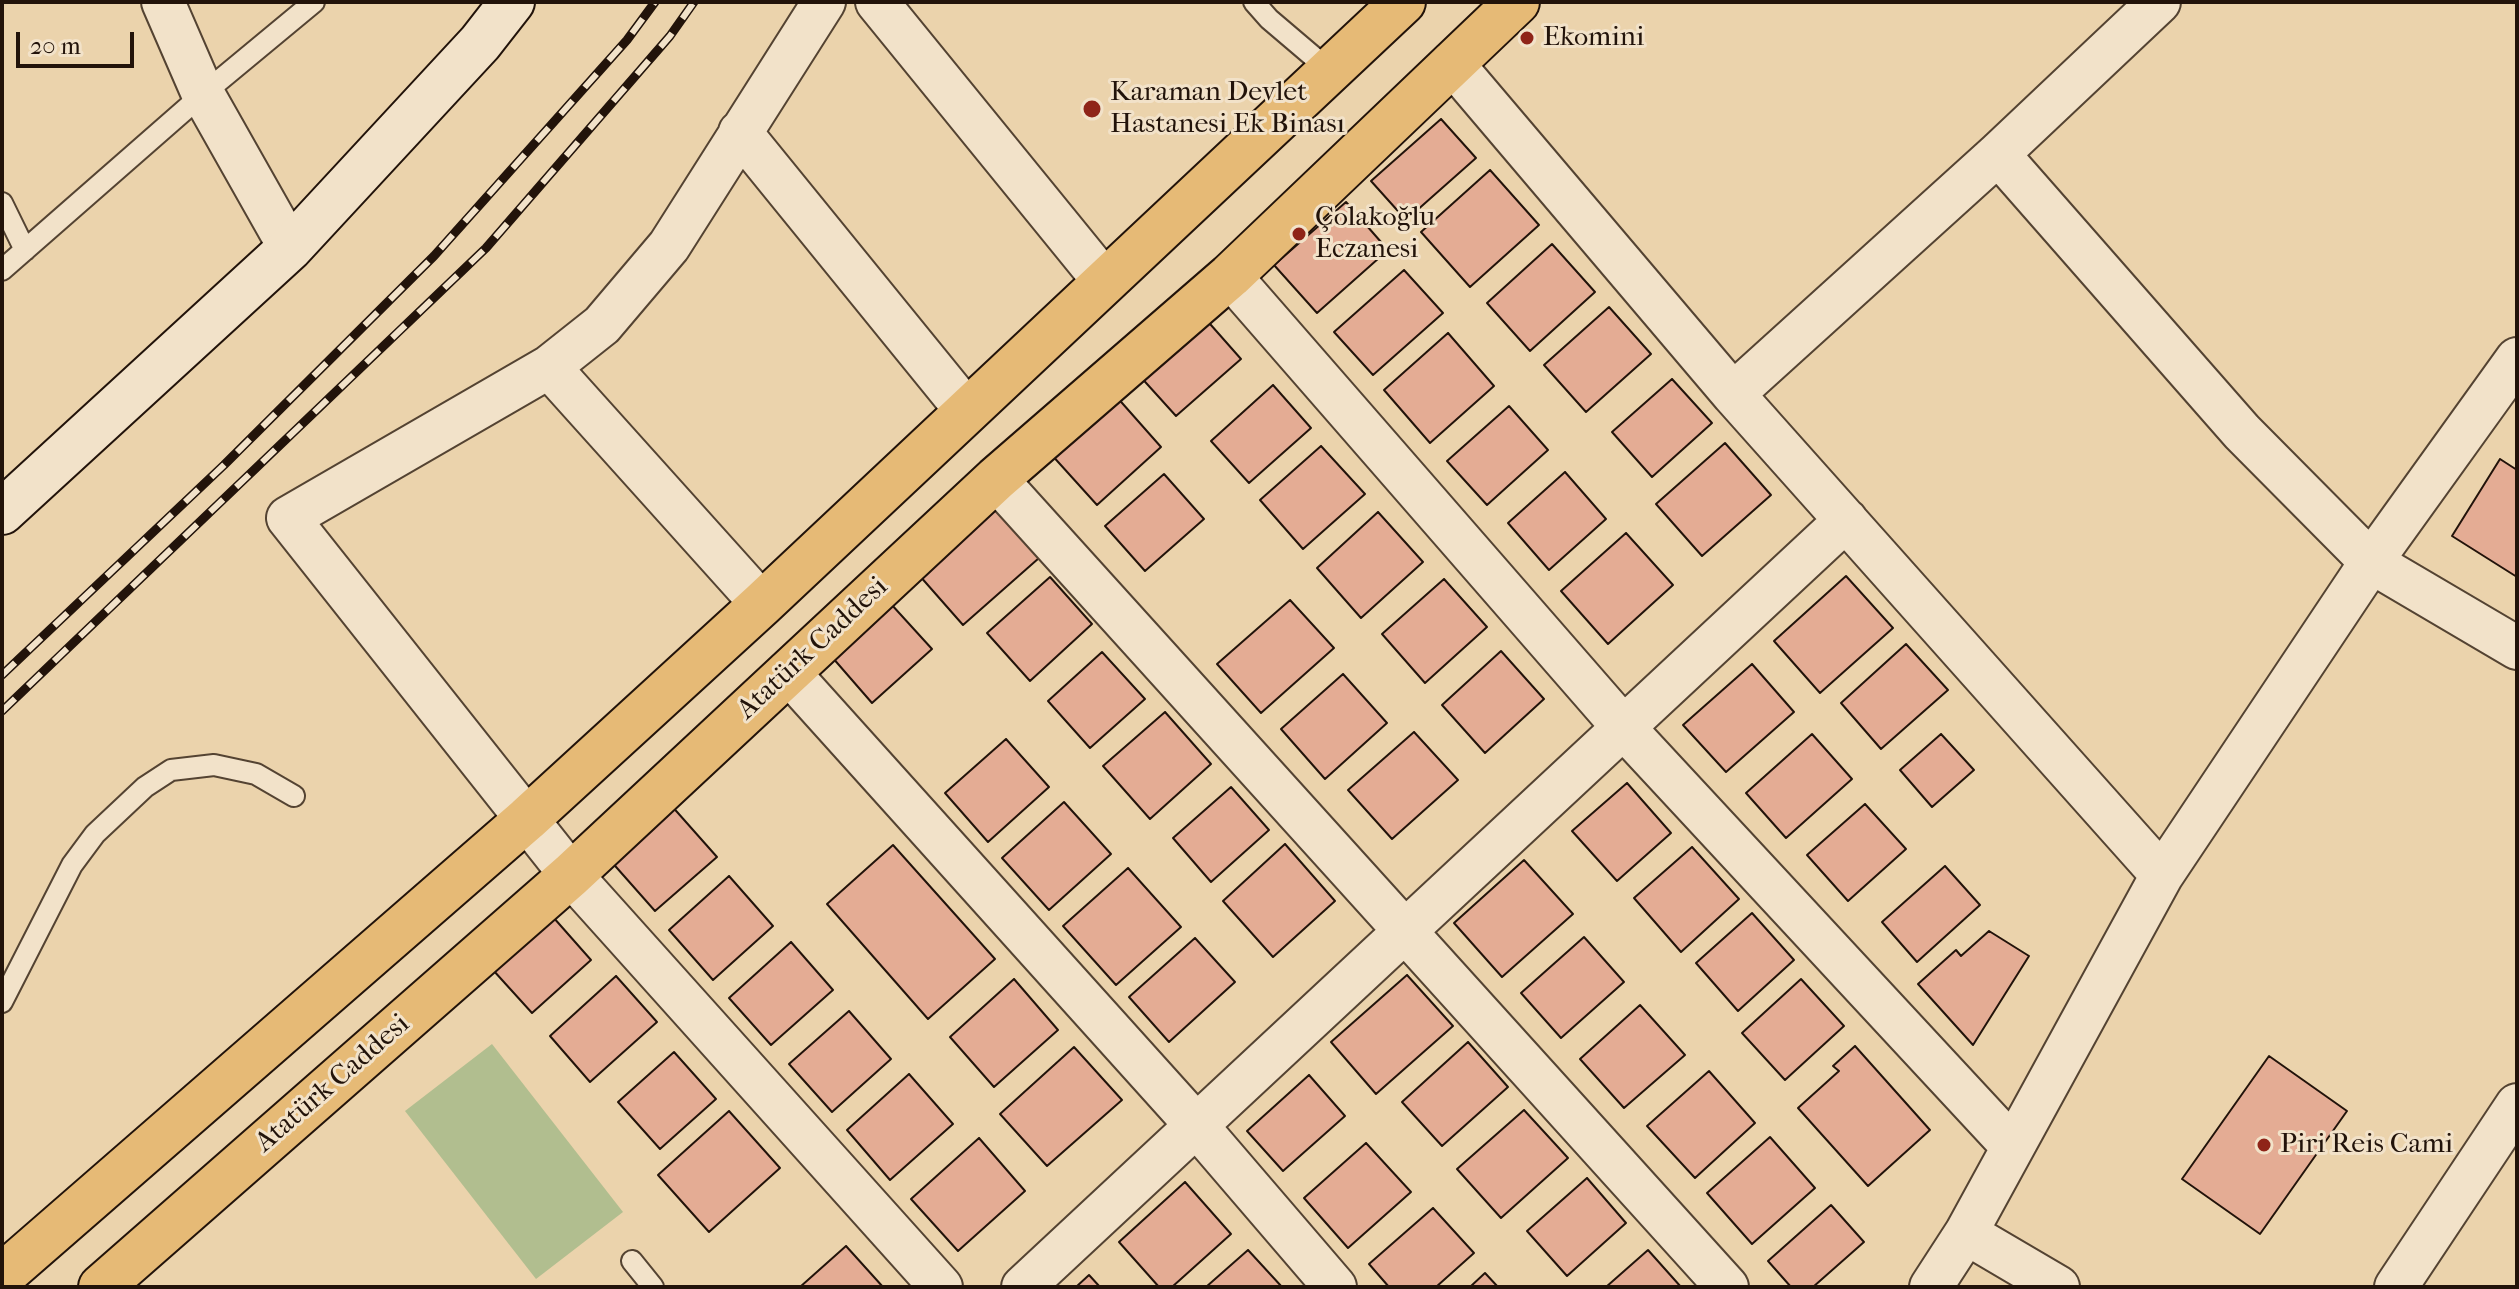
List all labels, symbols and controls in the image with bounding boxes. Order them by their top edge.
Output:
scale bar [20,16,138,66]
place label: Ekomini [1543,21,1644,55]
marker: Ekomini [1518,29,1536,47]
text: 20 m [30,32,81,60]
place label: Karaman Devlet Hastanesi Ek Binası [1110,76,1345,142]
marker: Karaman Devlet Hastanesi Ek Binası [1081,98,1103,120]
place label: Çolakoğlu Eczanesi [1315,201,1435,267]
marker: Çolakoğlu Eczanesi [1290,225,1308,243]
street label: Atatürk Caddesi [731,571,895,727]
street label: Atatürk Caddesi [249,1008,417,1160]
place label: Piri Reis Cami [2280,1128,2453,1162]
marker: Piri Reis Cami [2255,1136,2273,1154]

